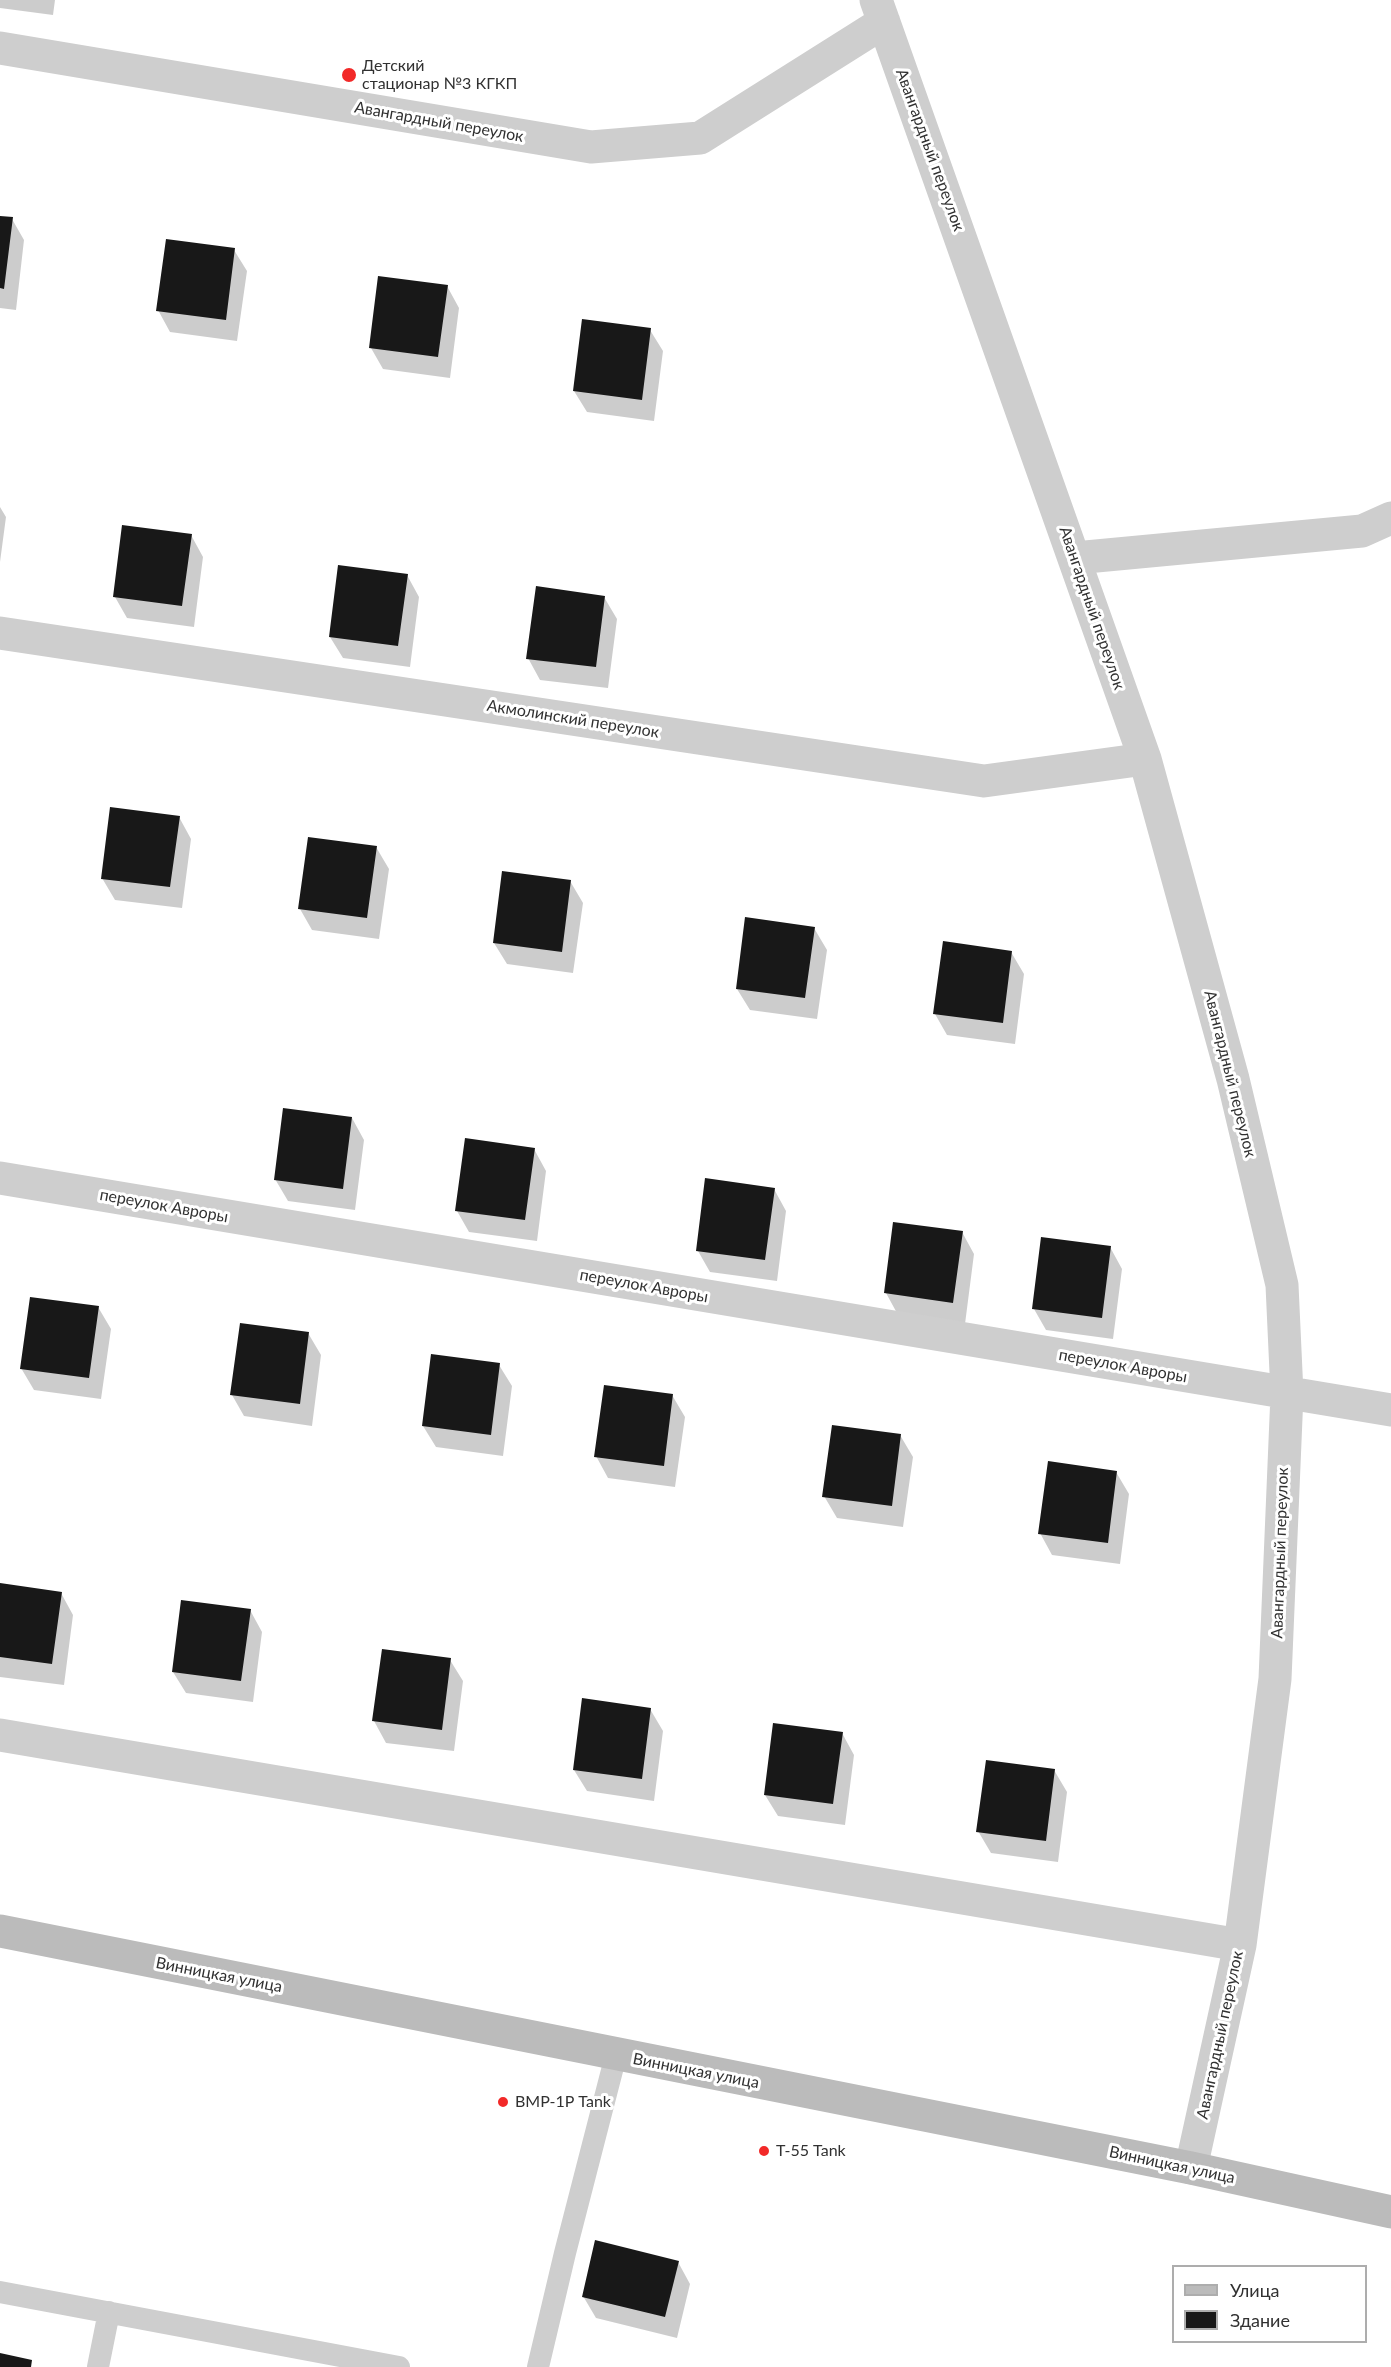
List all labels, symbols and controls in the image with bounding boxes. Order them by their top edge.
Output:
place label: Детский стационар №3 КГКП [362,56,517,94]
marker: Детский стационар №3 КГКП [340,66,358,84]
street label: Авангардный переулок [892,66,968,234]
street label: Авангардный переулок [353,98,525,146]
street label: Авангардный переулок [1055,524,1129,692]
street label: Акмолинский переулок [486,696,660,742]
street label: Авангардный переулок [1200,989,1260,1159]
street label: переулок Авроры [98,1185,230,1227]
street label: переулок Авроры [578,1265,710,1307]
street label: переулок Авроры [1057,1345,1189,1387]
street label: Авангардный переулок [1267,1467,1293,1639]
street label: Авангардный переулок [1193,1949,1247,2121]
street label: Винницкая улица [154,1953,284,1997]
street label: Винницкая улица [631,2049,761,2093]
place label: BMP-1P Tank [515,2092,611,2112]
marker: BMP-1P Tank [496,2095,510,2109]
place label: T-55 Tank [776,2141,846,2161]
street label: Винницкая улица [1107,2142,1237,2188]
marker: T-55 Tank [757,2144,771,2158]
legend [1172,2265,1367,2343]
text: Улица [1230,2279,1280,2301]
text: Здание [1230,2309,1290,2331]

